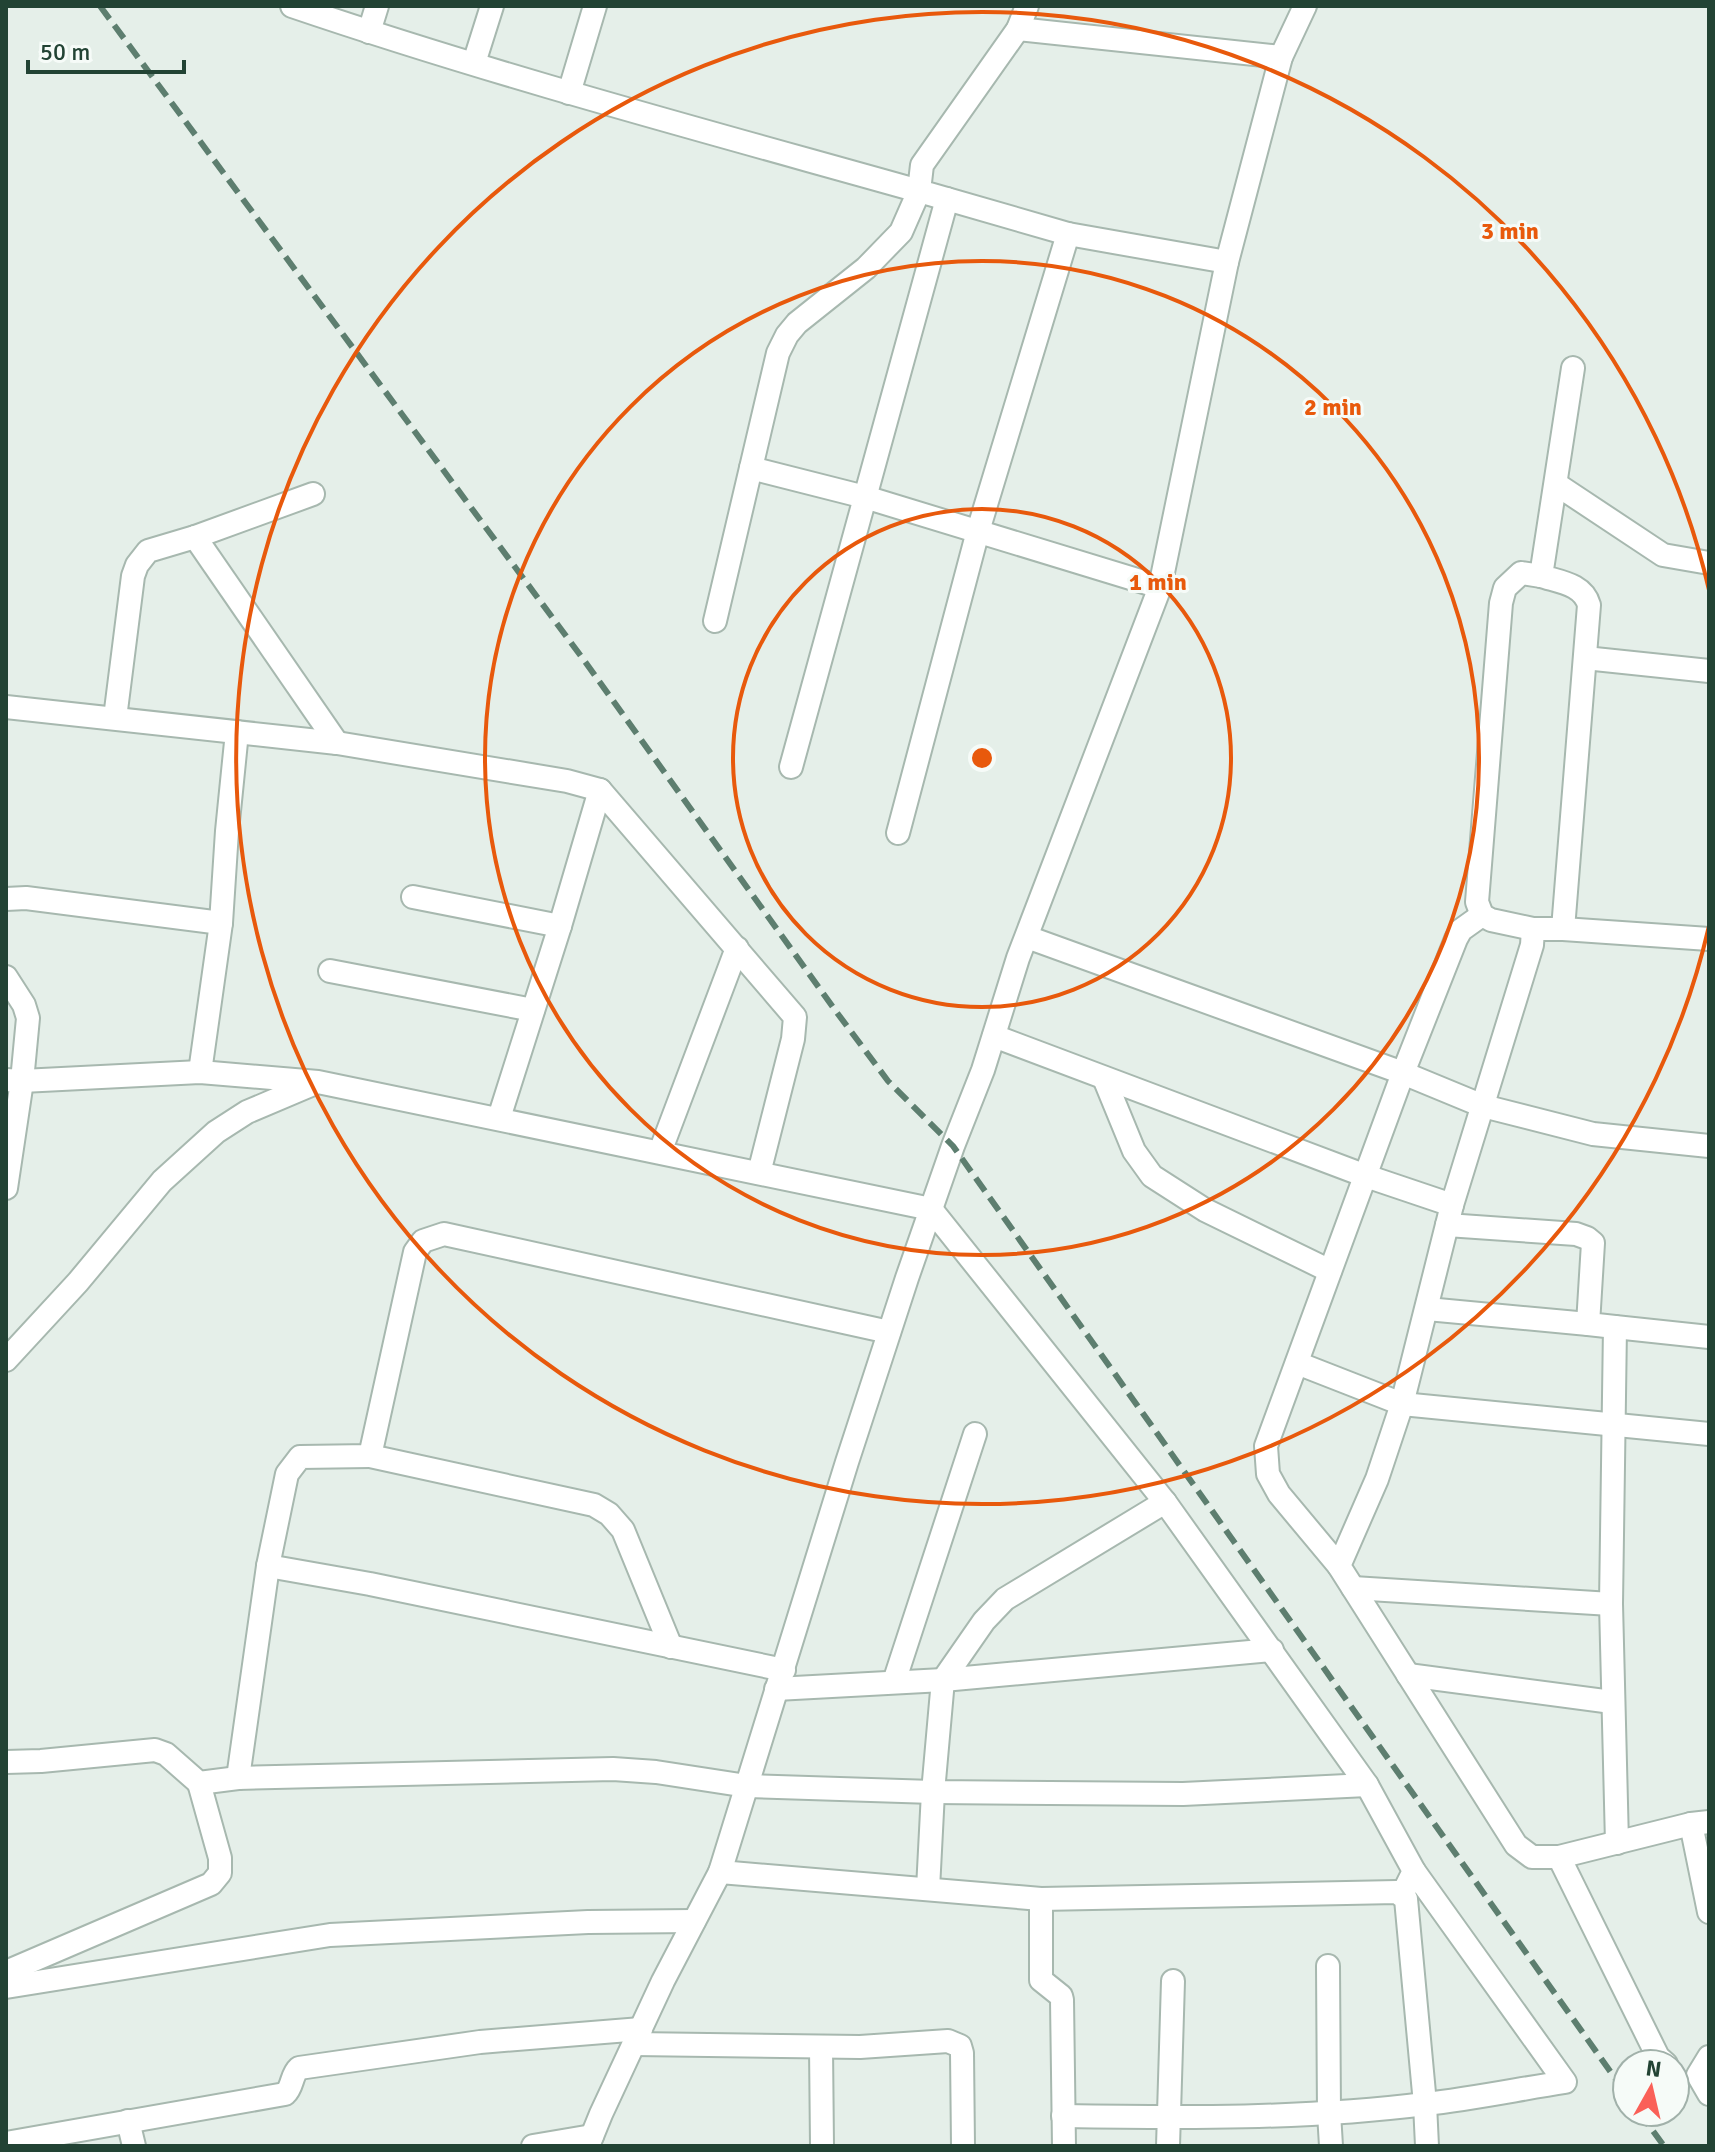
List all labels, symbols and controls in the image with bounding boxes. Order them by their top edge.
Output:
scale bar [28,24,184,74]
text: 50 m [40,37,90,67]
text: 3 min [1481,216,1539,246]
text: 2 min [1304,392,1362,422]
text: 1 min [1129,567,1187,597]
centre of rings [968,744,996,772]
north arrow [1611,2048,1691,2128]
text: N [1644,2054,1663,2083]

